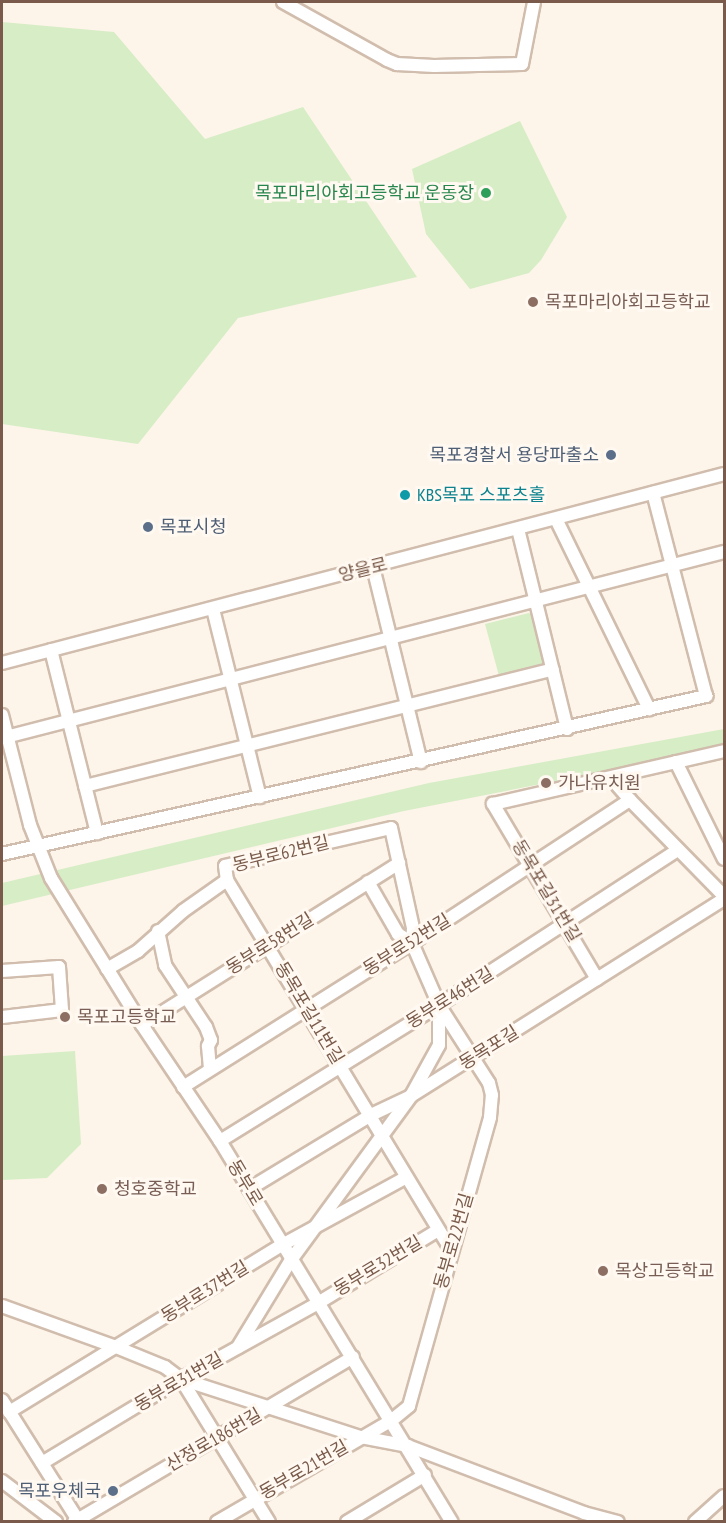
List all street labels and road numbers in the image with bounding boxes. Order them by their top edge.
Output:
street label: 양을로 [336,554,390,586]
street label: 동부로62번길 [230,832,332,876]
street label: 동목포길31번길 [507,836,585,946]
street label: 동부로58번길 [222,909,318,979]
street label: 동부로52번길 [359,910,455,980]
street label: 동목포길11번길 [270,958,348,1068]
street label: 동부로46번길 [402,963,498,1033]
street label: 동목포길 [455,1021,523,1075]
street label: 동부로 [223,1156,267,1210]
street label: 동부로22번길 [430,1190,478,1292]
street label: 동부로32번길 [330,1231,426,1301]
street label: 동부로37번길 [157,1257,253,1327]
street label: 동부로31번길 [131,1348,227,1416]
street label: 산정로186번길 [162,1404,266,1476]
street label: 동부로21번길 [256,1436,352,1504]

